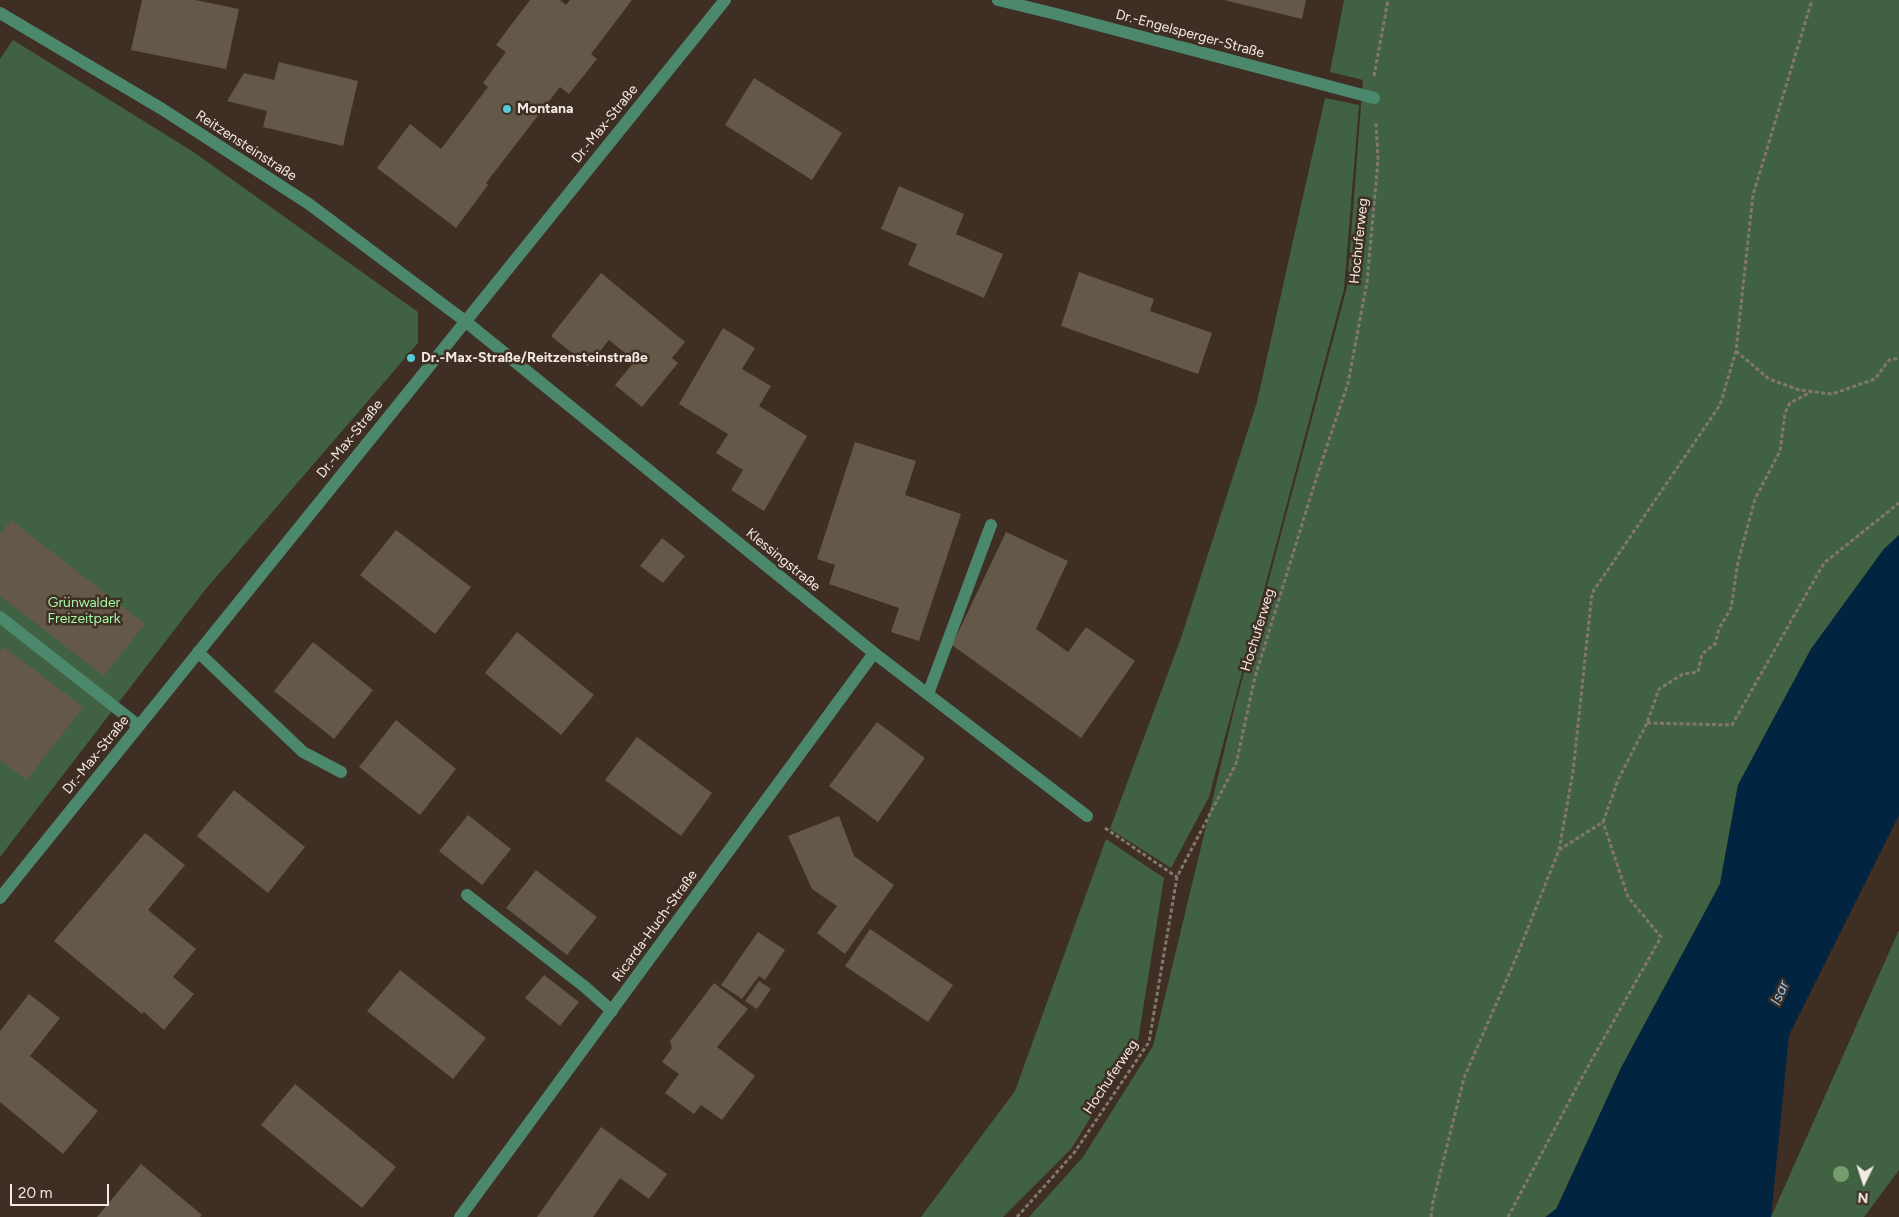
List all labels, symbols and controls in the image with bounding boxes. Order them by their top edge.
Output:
street label: Dr.-Engelsperger-Straße [1114,6,1266,62]
street label: Dr.-Max-Straße [568,81,642,167]
place label: Montana [517,101,573,117]
marker: Montana [501,103,513,115]
street label: Reitzensteinstraße [192,107,300,185]
street label: Hochuferweg [1346,197,1372,285]
place label: Dr.-Max-Straße/Reitzensteinstraße [421,350,648,366]
marker: Dr.-Max-Straße/Reitzensteinstraße [405,352,417,364]
street label: Dr.-Max-Straße [313,396,387,482]
street label: Klessingstraße [742,525,824,595]
street label: Hochuferweg [1237,586,1279,674]
park label: Grünwalder Freizeitpark [47,595,121,628]
street label: Dr.-Max-Straße [59,712,133,798]
street label: Ricarda-Huch-Straße [609,867,701,985]
water label: Isar [1767,978,1793,1008]
street label: Hochuferweg [1080,1037,1142,1117]
north arrow [1839,1157,1889,1207]
scale bar [12,1174,111,1206]
text: 20 m [18,1184,52,1202]
text: N [1857,1189,1869,1206]

